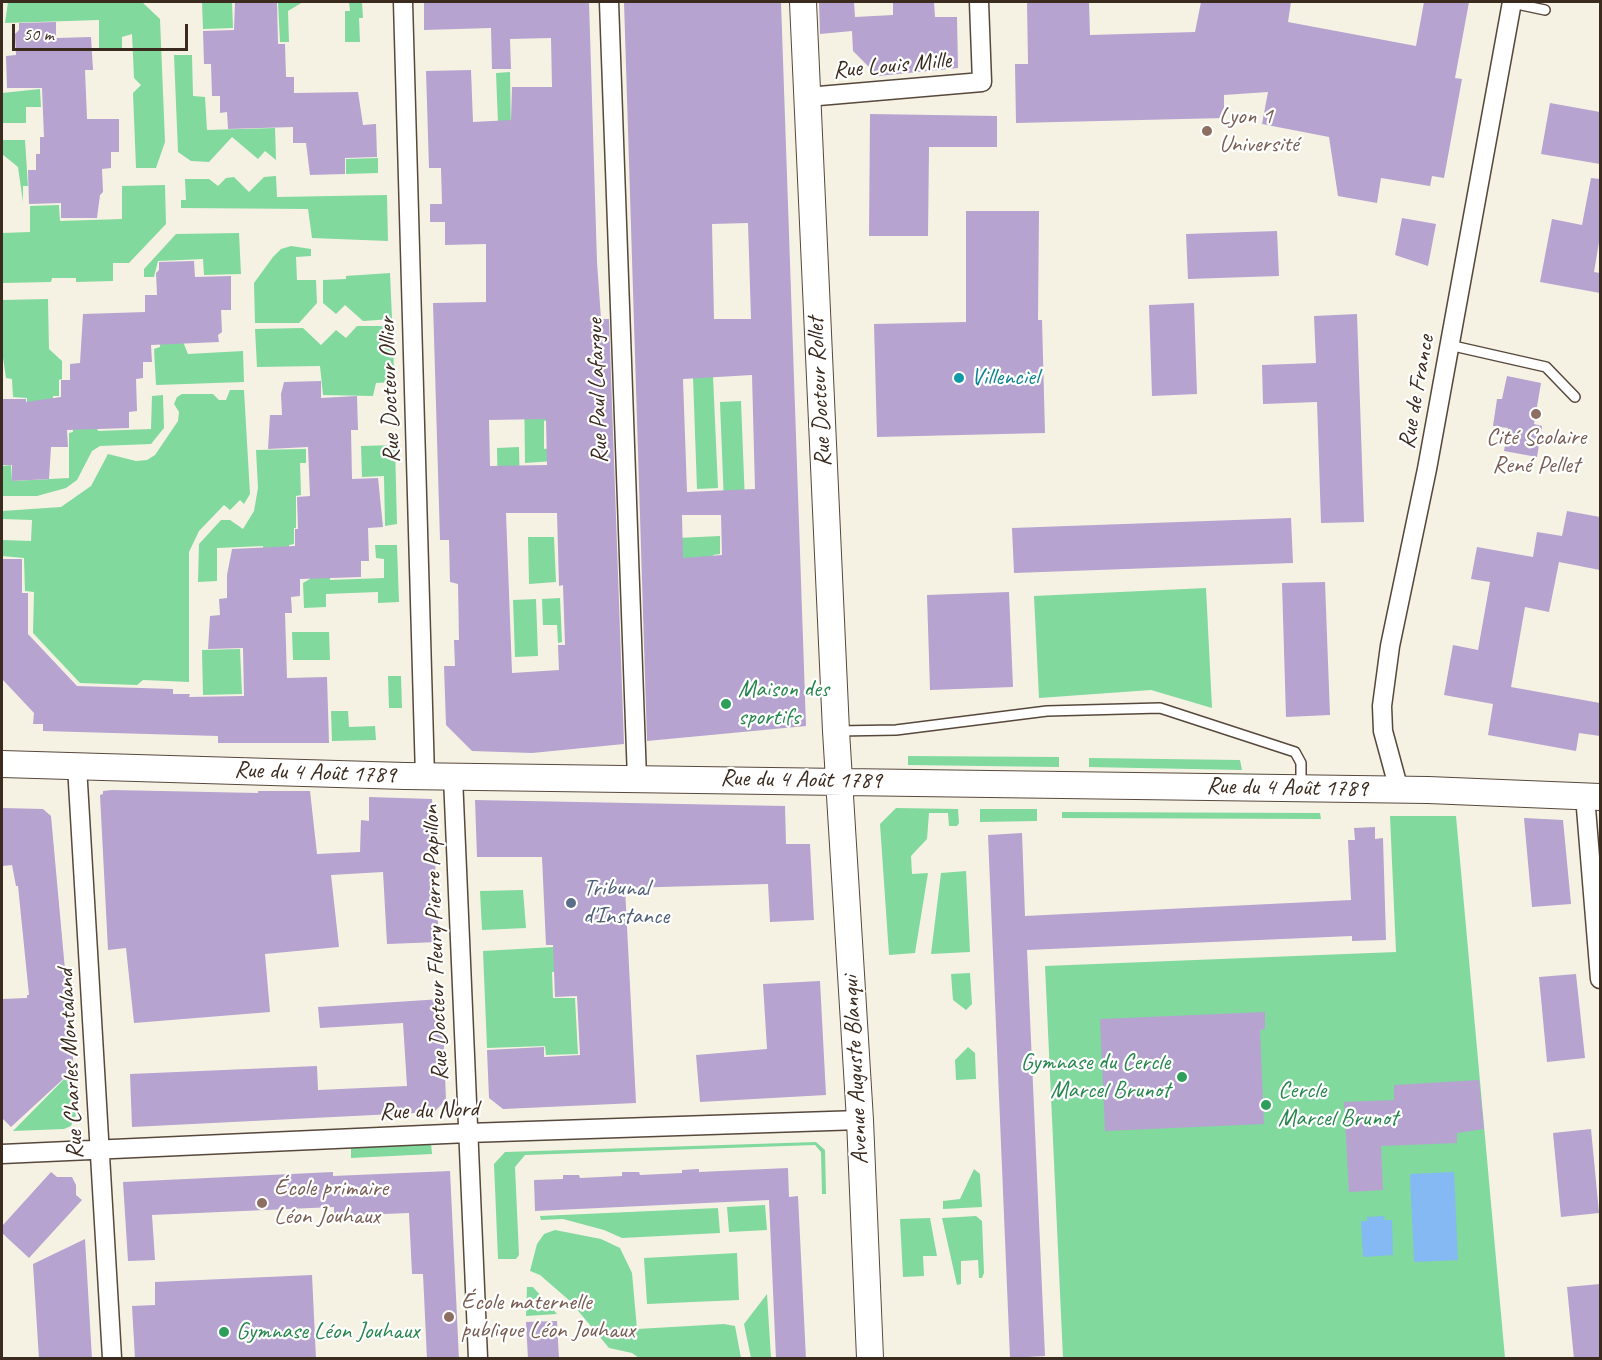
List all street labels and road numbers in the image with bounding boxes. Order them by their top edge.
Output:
street label: Rue Louis Mille [832,46,952,86]
street label: Rue Docteur Ollier [373,316,407,464]
street label: Rue Docteur Rollet [802,316,838,468]
street label: Rue Paul Lafargue [581,318,615,464]
street label: Rue de France [1393,333,1441,451]
street label: Rue du 4 Août 1789 [234,756,396,790]
street label: Rue du 4 Août 1789 [720,764,882,796]
street label: Rue du 4 Août 1789 [1206,772,1368,804]
street label: Rue Docteur Fleury Pierre Papillon [417,805,455,1081]
street label: Rue Charles Montaland [52,968,90,1160]
street label: Avenue Auguste Blanqui [837,975,875,1165]
street label: Rue du Nord [379,1095,479,1127]

